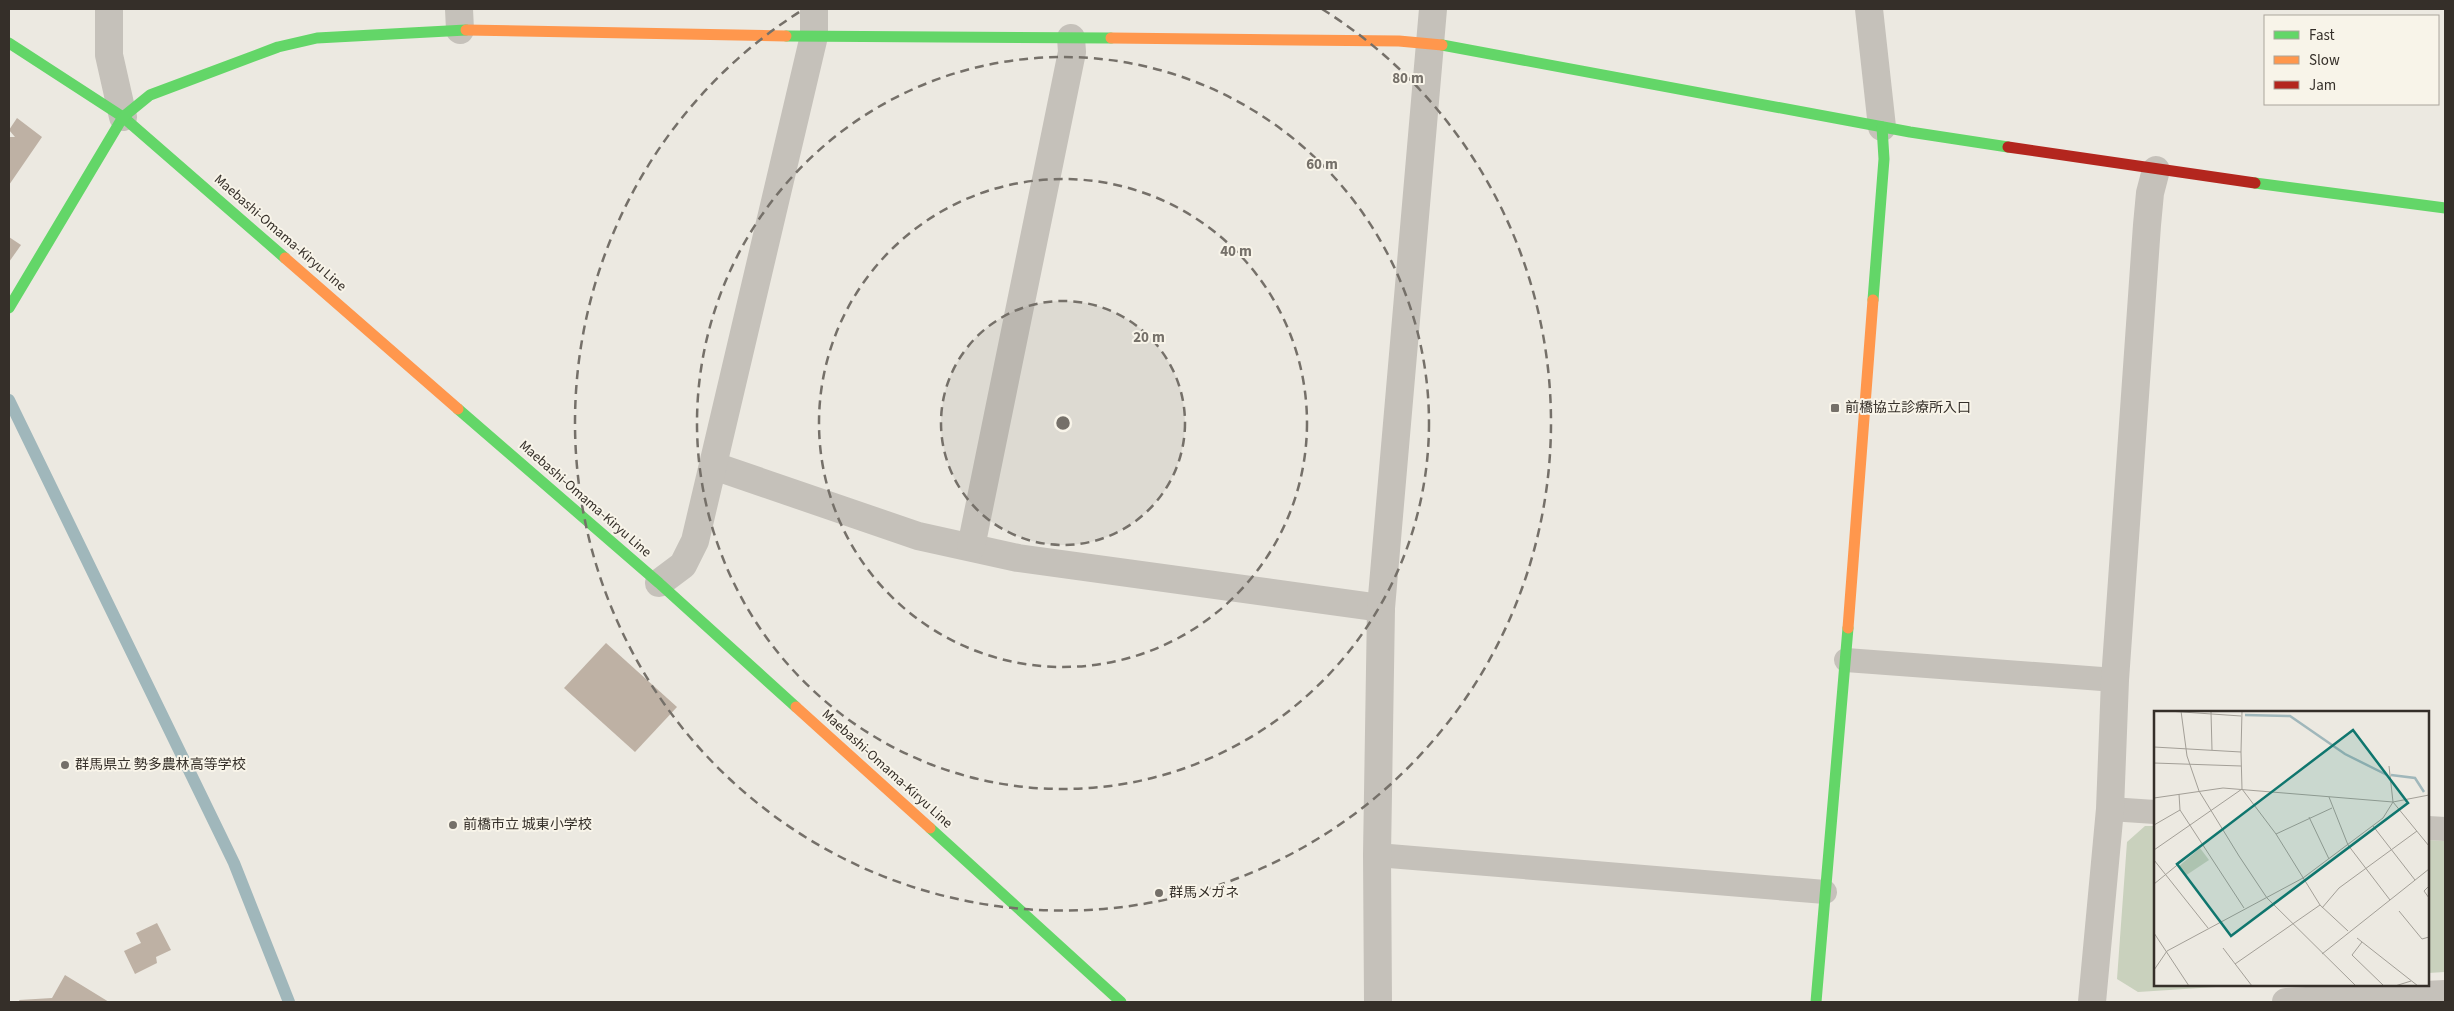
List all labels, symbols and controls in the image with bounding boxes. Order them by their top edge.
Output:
legend [2264,15,2439,105]
text: Fast [2309,25,2335,46]
text: Slow [2309,50,2340,71]
text: 80 m [1392,68,1424,89]
text: Jam [2309,75,2336,96]
text: 60 m [1306,154,1338,175]
street label: Maebashi-Omama-Kiryu Line [209,170,351,296]
text: 40 m [1220,241,1252,262]
text: 20 m [1133,327,1165,348]
place label: 前橋協立診療所入口 [1845,398,1971,418]
marker: 前橋協立診療所入口 [1829,402,1841,414]
centre of rings [1054,414,1072,432]
street label: Maebashi-Omama-Kiryu Line [514,436,656,562]
street label: Maebashi-Omama-Kiryu Line [817,705,957,833]
inset map [2154,711,2429,986]
place label: 群馬県立 勢多農林高等学校 [75,755,246,775]
marker: 群馬県立 勢多農林高等学校 [59,759,71,771]
place label: 前橋市立 城東小学校 [463,815,592,835]
marker: 前橋市立 城東小学校 [447,819,459,831]
place label: 群馬メガネ [1169,883,1239,903]
marker: 群馬メガネ [1153,887,1165,899]

